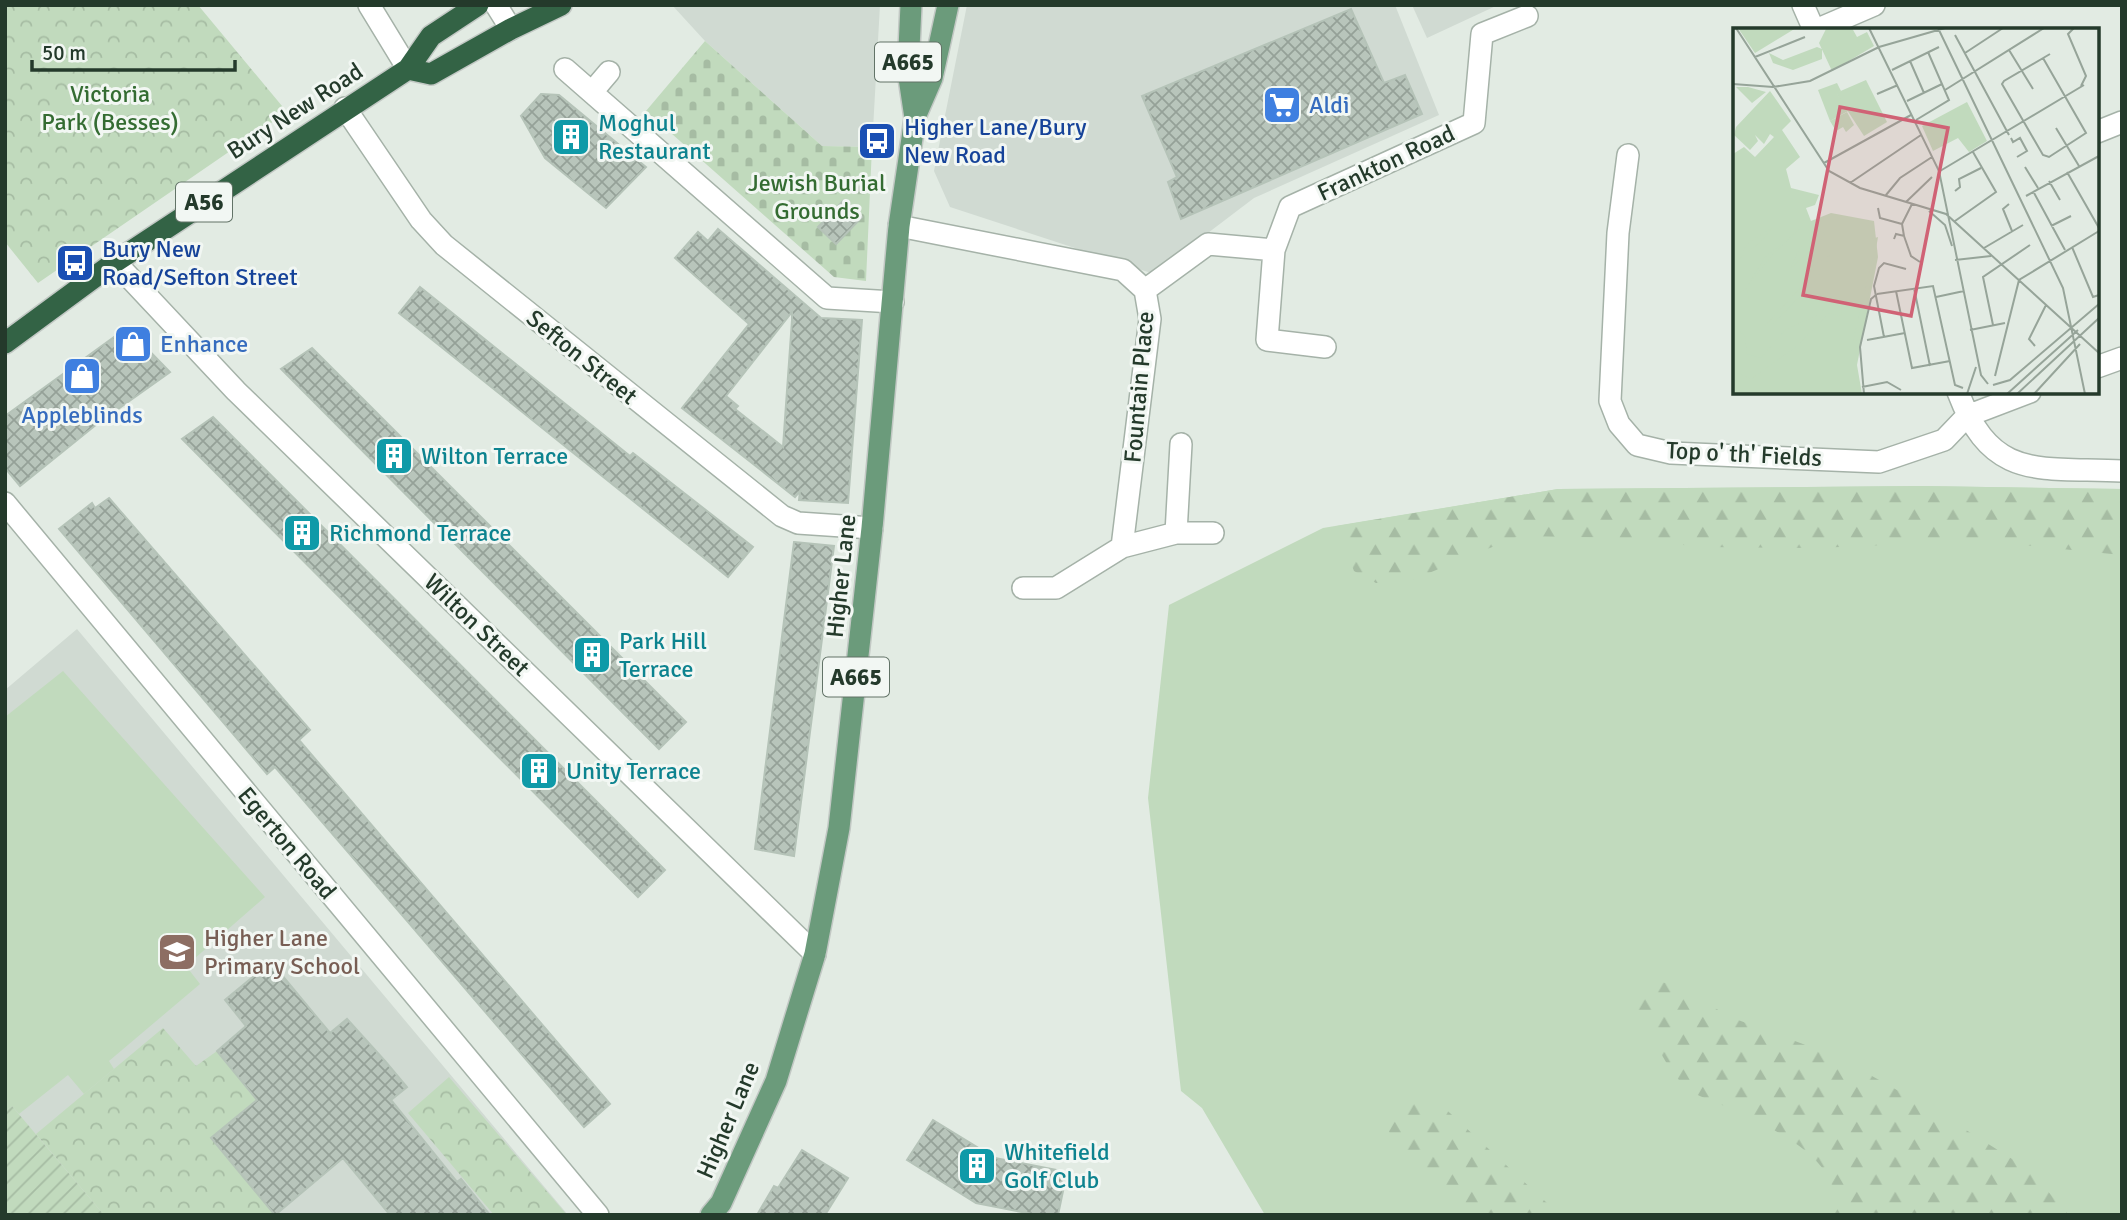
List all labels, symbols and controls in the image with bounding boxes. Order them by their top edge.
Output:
scale bar [32,28,234,72]
inset map [1733,28,2099,394]
text: 50 m [42,40,86,66]
road number: A665 [875,43,941,82]
street label: Bury New Road [222,56,368,166]
park label: Victoria Park (Besses) [41,79,179,137]
supermarket icon: Aldi [1261,84,1303,126]
place label: Aldi [1309,90,1349,120]
place label: Moghul Restaurant [598,108,711,166]
place label: Higher Lane/Bury New Road [904,112,1087,170]
building icon: Moghul Restaurant [550,116,592,158]
street label: Frankton Road [1312,118,1460,208]
bus stop icon: Higher Lane/Bury New Road [856,120,898,162]
park label: Jewish Burial Grounds [748,168,886,226]
road number: A56 [176,182,232,222]
place label: Bury New Road/Sefton Street [102,234,298,292]
bus stop icon: Bury New Road/Sefton Street [54,242,96,284]
street label: Sefton Street [520,303,644,411]
street label: Fountain Place [1117,310,1161,464]
shop icon: Enhance [112,323,154,365]
place label: Enhance [160,329,248,359]
shop icon: Appleblinds [61,355,103,397]
place label: Appleblinds [21,400,143,430]
building icon: Wilton Terrace [373,435,415,477]
street label: Top o' th' Fields [1665,435,1823,473]
place label: Wilton Terrace [421,441,568,471]
building icon: Richmond Terrace [281,512,323,554]
street label: Higher Lane [820,513,862,639]
place label: Richmond Terrace [329,518,512,548]
street label: Wilton Street [418,567,536,683]
place label: Park Hill Terrace [619,626,707,684]
building icon: Park Hill Terrace [571,634,613,676]
road number: A665 [823,657,889,696]
building icon: Unity Terrace [518,750,560,792]
place label: Unity Terrace [566,756,701,786]
street label: Egerton Road [231,781,343,905]
place label: Higher Lane Primary School [204,923,360,981]
school or university icon: Higher Lane Primary School [156,931,198,973]
street label: Higher Lane [690,1057,766,1183]
place label: Whitefield Golf Club [1004,1137,1110,1195]
building icon: Whitefield Golf Club [956,1145,998,1187]

